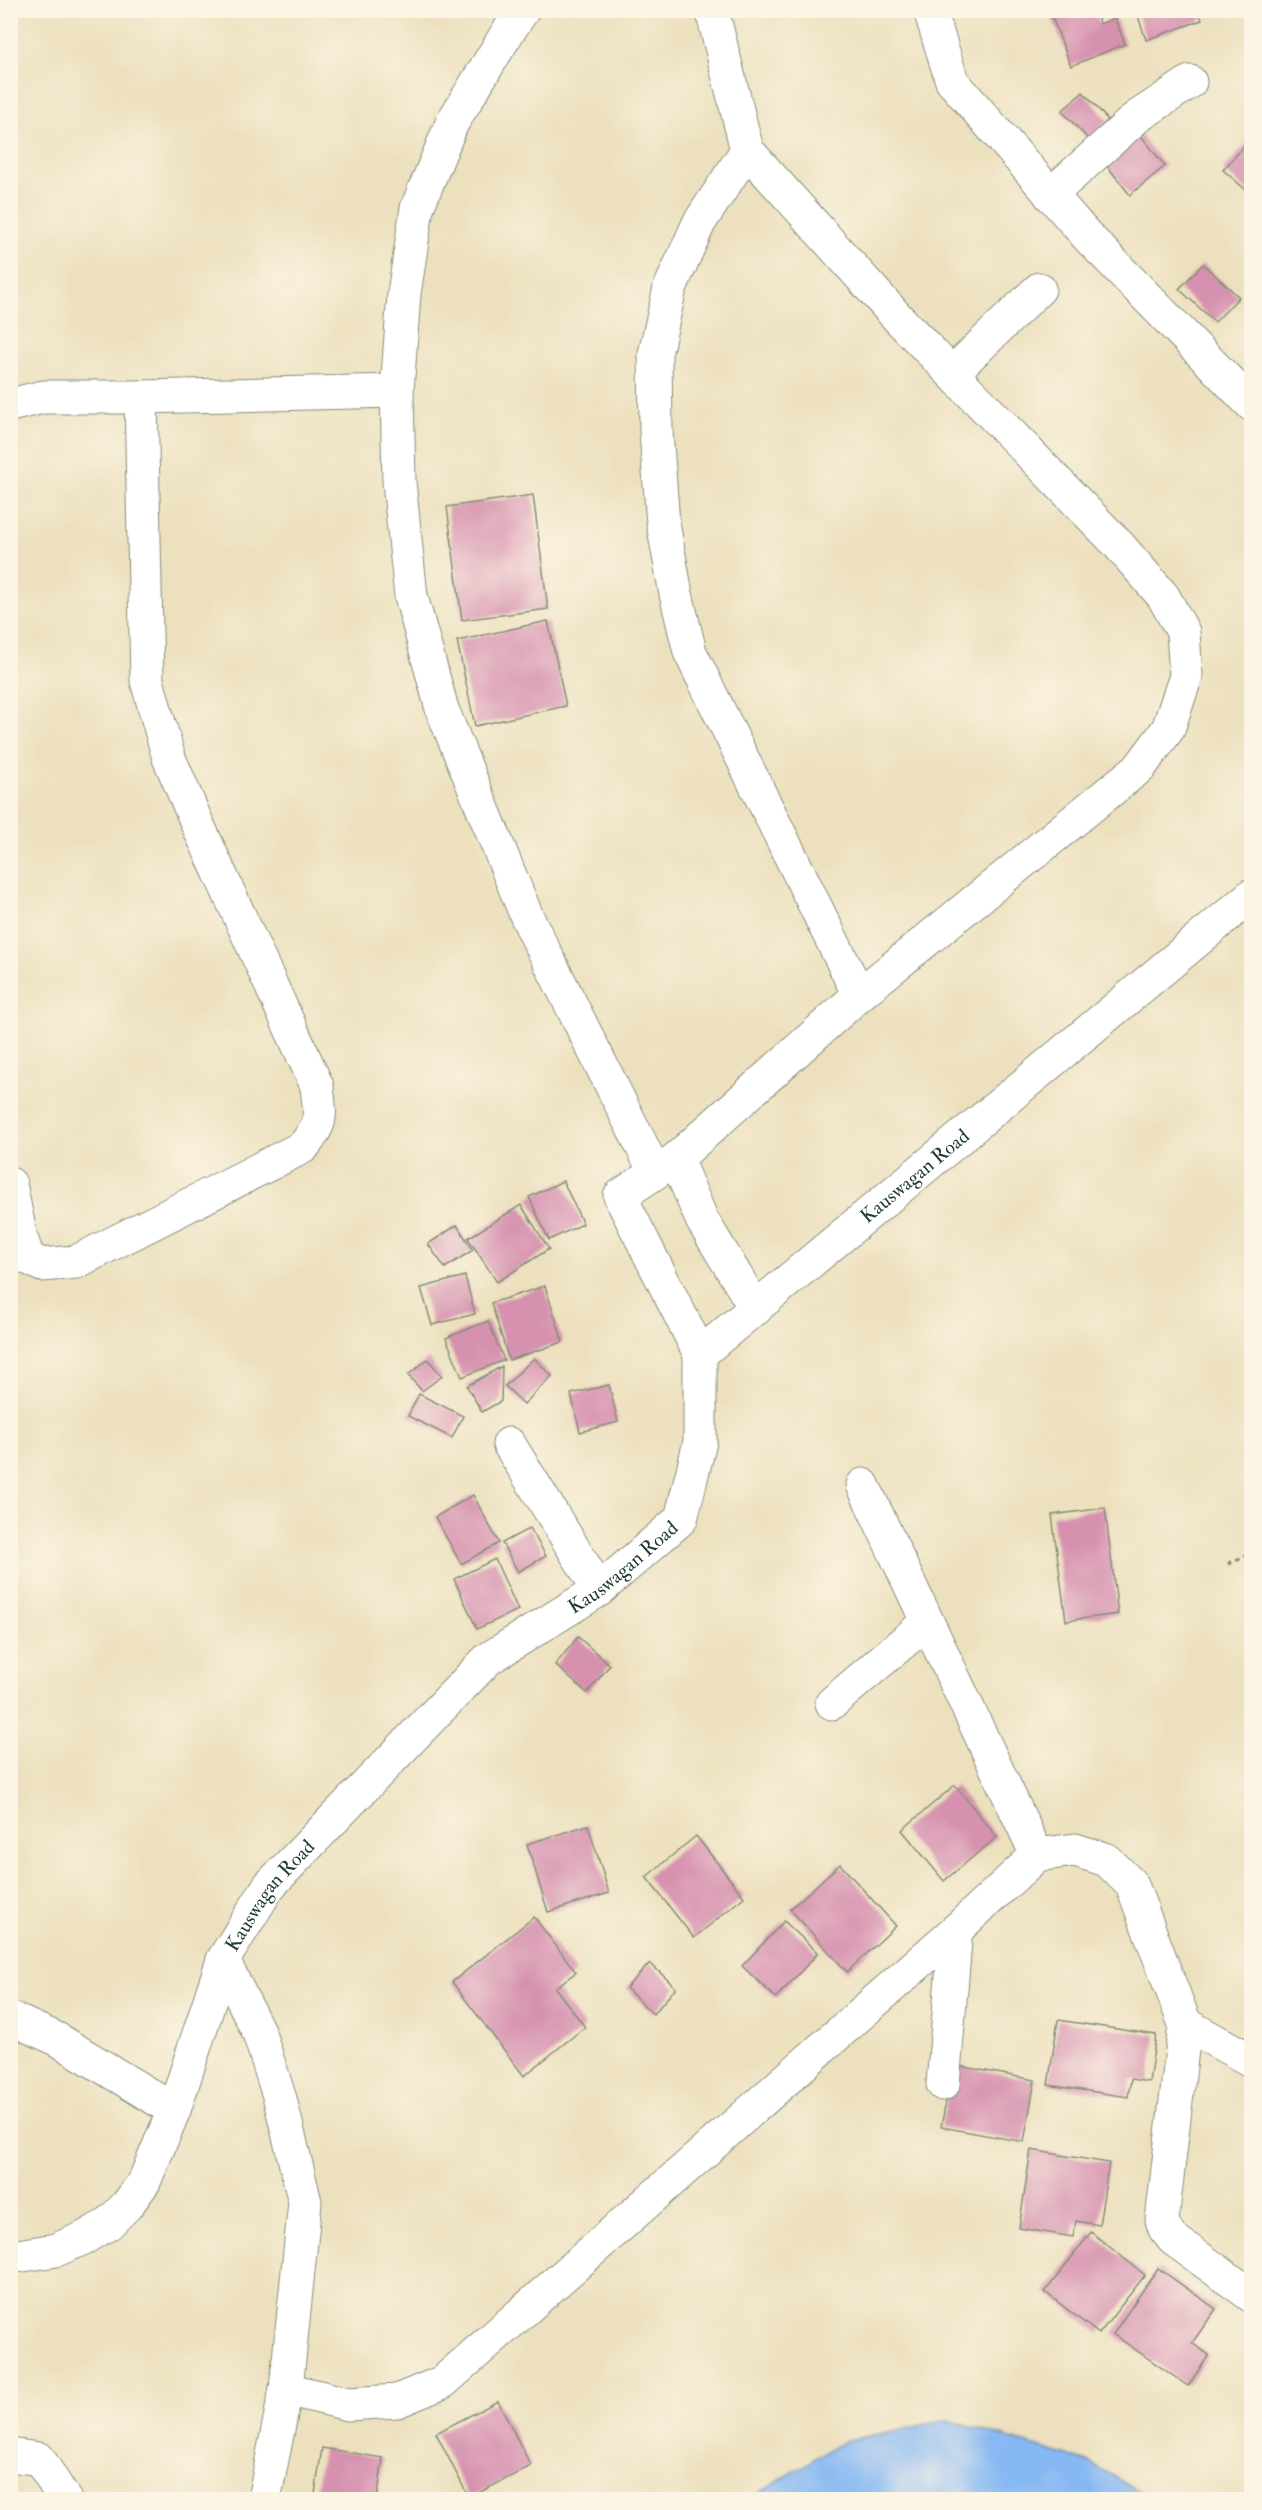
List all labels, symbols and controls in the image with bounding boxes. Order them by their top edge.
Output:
street label: Kauswagan Road [855,1123,974,1228]
street label: Kauswagan Road [563,1515,683,1619]
street label: Kauswagan Road [219,1834,320,1956]

